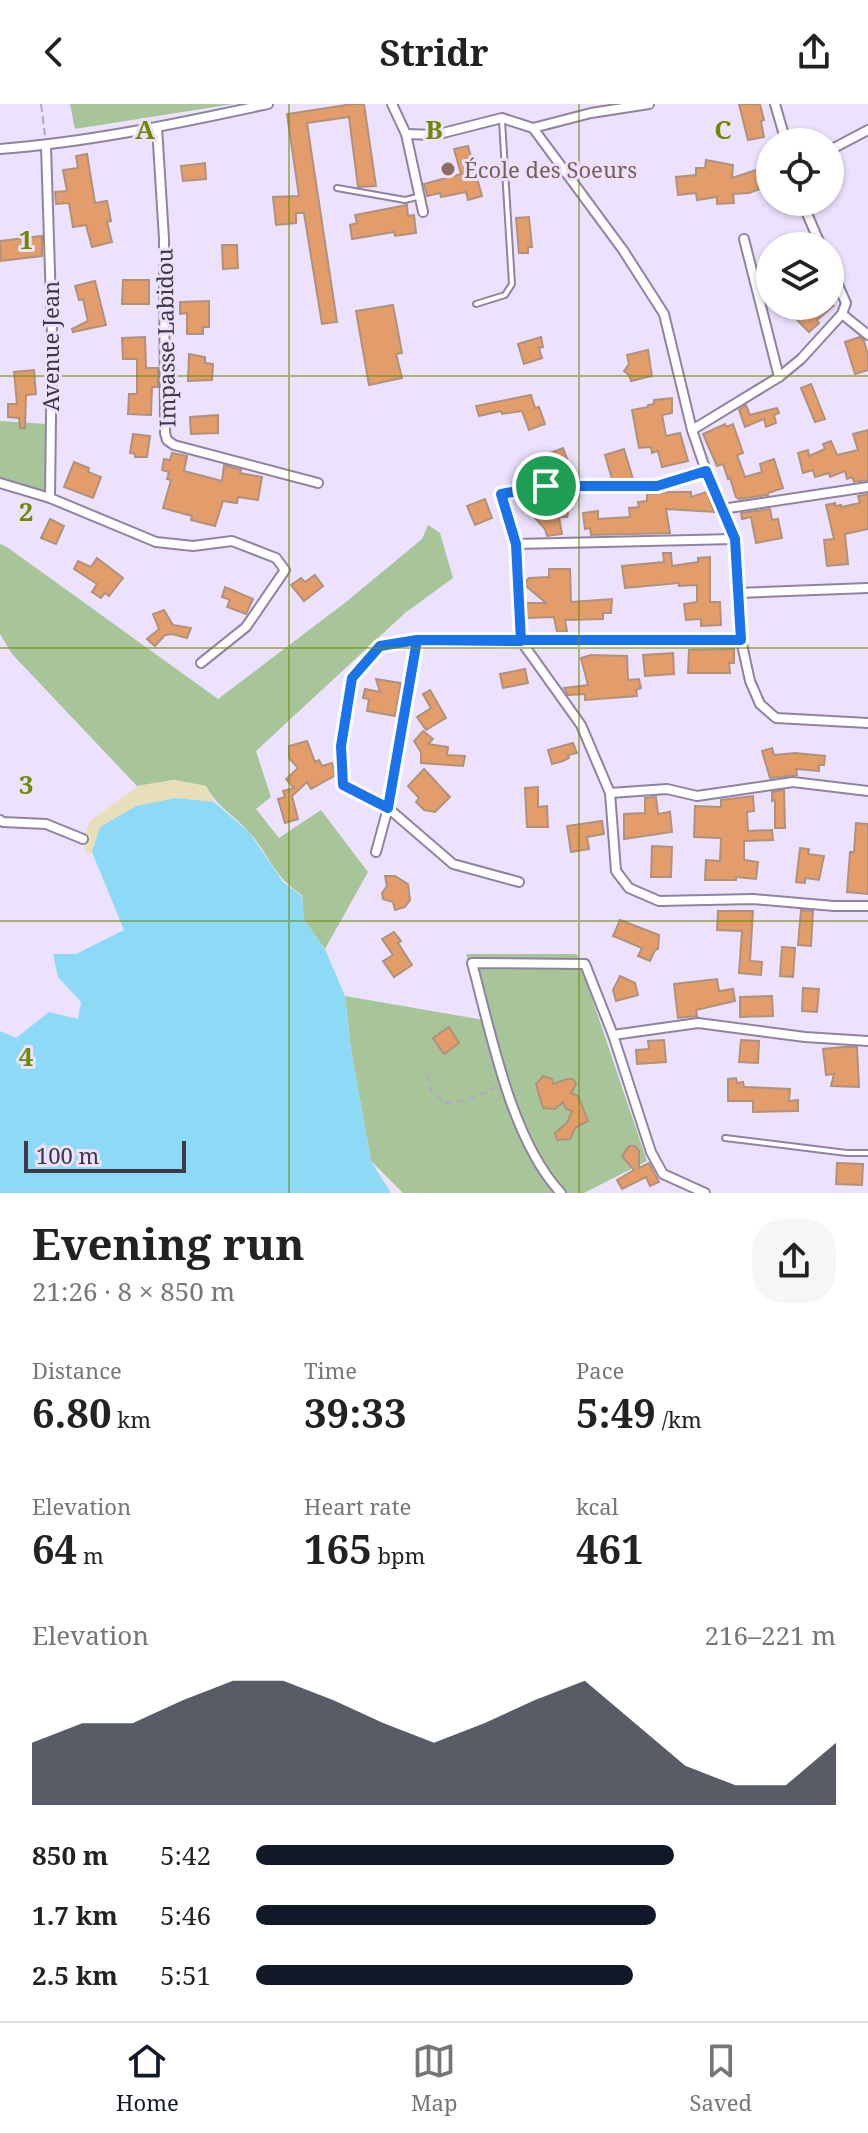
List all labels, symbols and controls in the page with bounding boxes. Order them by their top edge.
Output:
text: Stridr [379,28,489,77]
icon: back [32,30,76,74]
icon: share [792,30,836,74]
text: A [135,111,155,147]
text: B [425,111,443,147]
text: C [714,111,732,147]
map controls [756,128,844,320]
button: locate [756,128,844,216]
place label: École des Soeurs [464,154,637,184]
marker: École des Soeurs [439,160,457,178]
text: 1 [19,221,33,257]
button: layers [756,232,844,320]
street label: Impasse Labidou [148,248,182,428]
street label: Avenue Jean [35,281,65,411]
pin [512,452,580,520]
icon: arrive [524,464,568,508]
text: 2 [19,493,33,529]
text: 3 [19,766,33,802]
text: 4 [19,1038,34,1074]
scale bar [24,1137,186,1173]
text: 100 m [36,1140,99,1170]
text: Evening run [32,1213,305,1273]
button: share [752,1219,836,1303]
text: 21:26 · 8 × 850 m [32,1273,235,1309]
text: Distance [32,1355,122,1385]
text: Time [304,1355,357,1385]
text: Pace [576,1355,624,1385]
text: 6.80 [32,1385,112,1440]
text: 39:33 [304,1385,407,1440]
text: 5:49 [576,1385,656,1440]
text: km [112,1404,151,1434]
text: /km [656,1404,702,1434]
text: Elevation [32,1491,131,1521]
text: Heart rate [304,1491,411,1521]
text: kcal [576,1491,618,1521]
text: 64 [32,1521,77,1576]
text: 165 [304,1521,372,1576]
text: 461 [576,1521,644,1576]
text: m [77,1540,104,1570]
text: bpm [372,1540,425,1570]
text: Elevation [32,1617,149,1653]
text: 216–221 m [704,1617,836,1653]
text: 850 m [32,1837,108,1873]
text: 5:42 [160,1837,211,1873]
text: 1.7 km [32,1897,118,1933]
text: 5:46 [160,1897,211,1933]
text: 2.5 km [32,1957,118,1993]
text: 5:51 [160,1957,211,1993]
tab: Home [116,2039,179,2117]
tab: Map [411,2039,457,2117]
tab: Saved [690,2039,752,2117]

